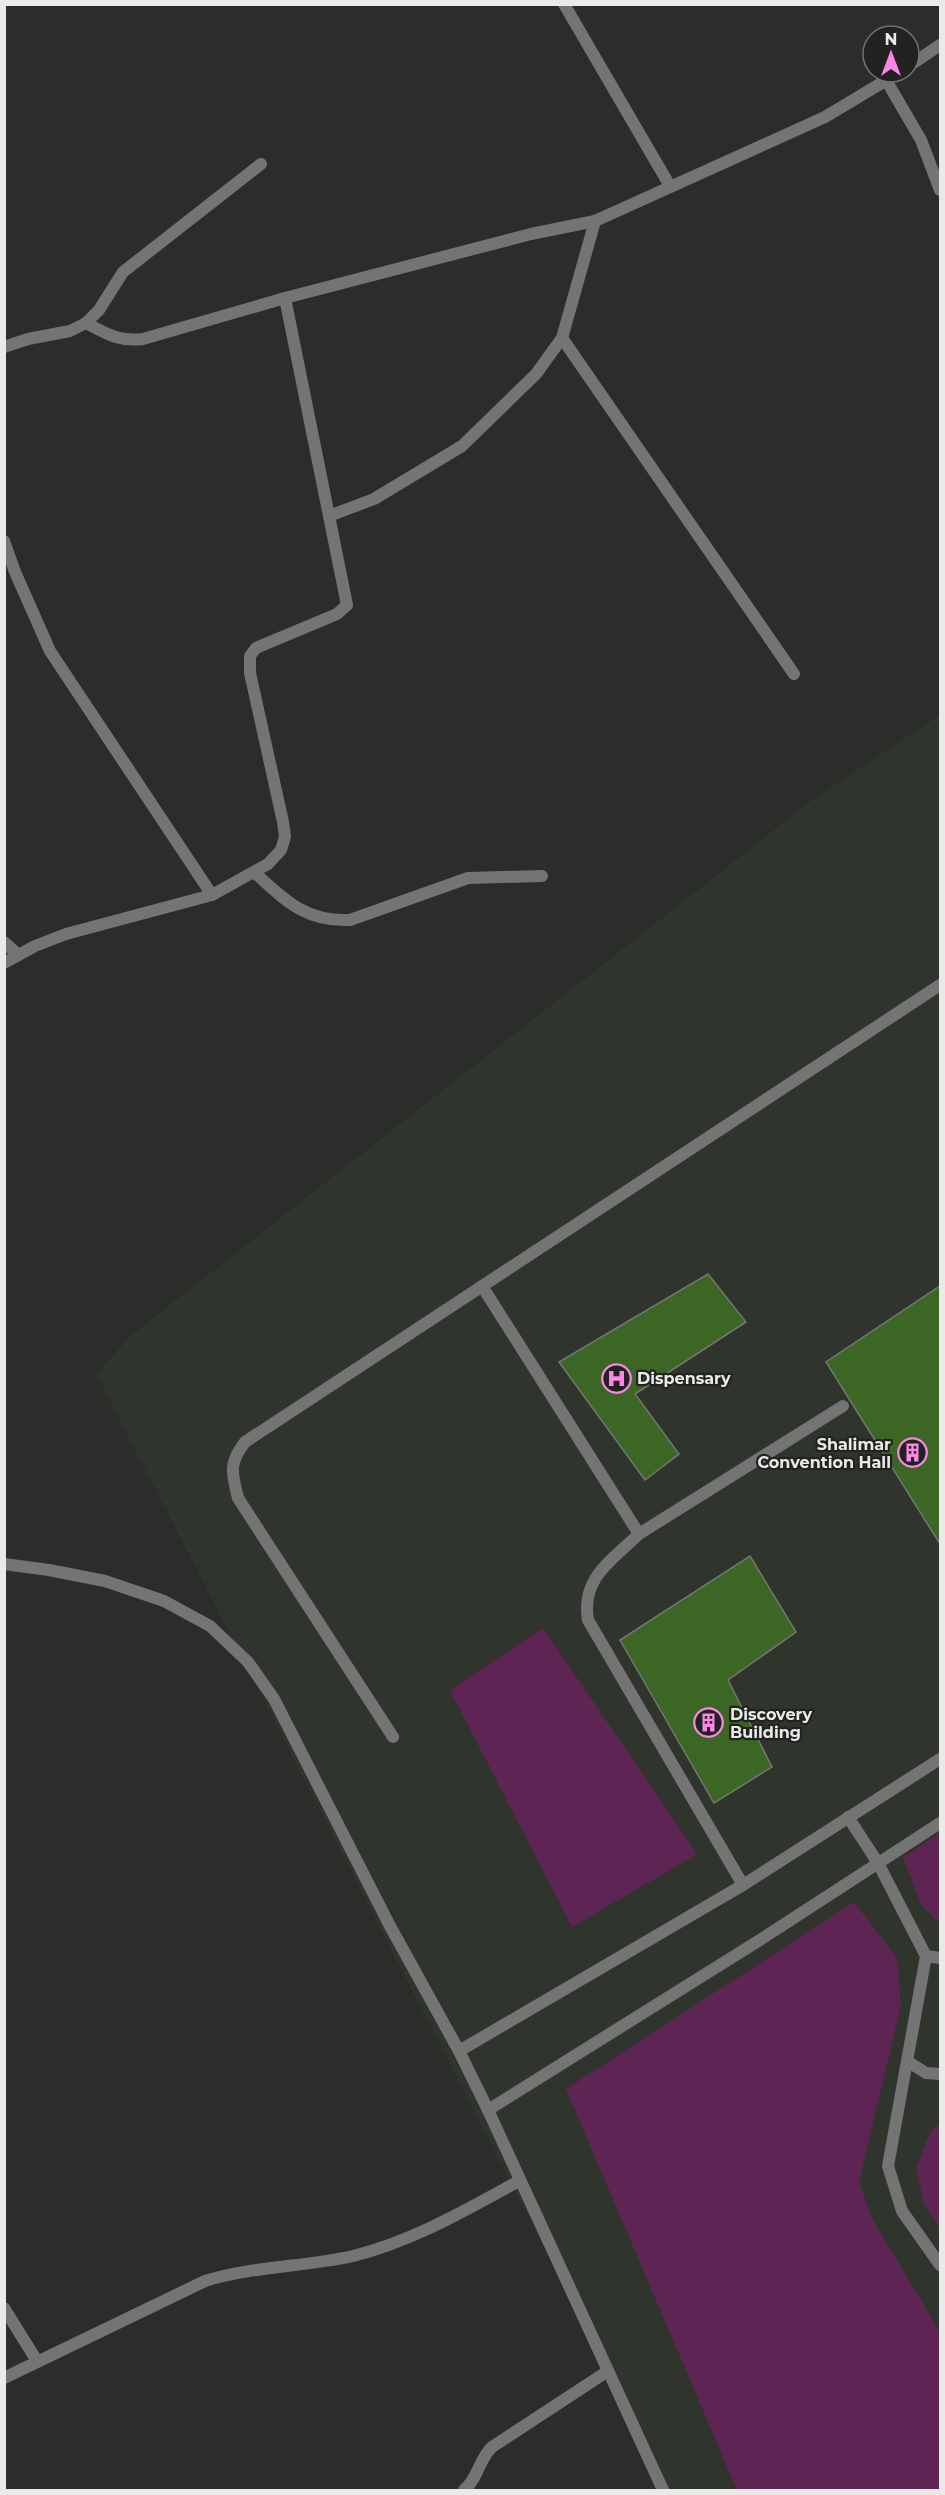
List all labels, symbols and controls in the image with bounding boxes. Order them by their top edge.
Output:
north arrow [861,24,921,84]
text: N [885,30,897,49]
hospital icon: Dispensary [600,1362,632,1394]
place label: Dispensary [637,1369,731,1388]
place label: Shalimar Convention Hall [758,1435,891,1472]
building icon: Shalimar Convention Hall [896,1437,928,1469]
place label: Discovery Building [730,1705,812,1742]
building icon: Discovery Building [693,1707,725,1739]

